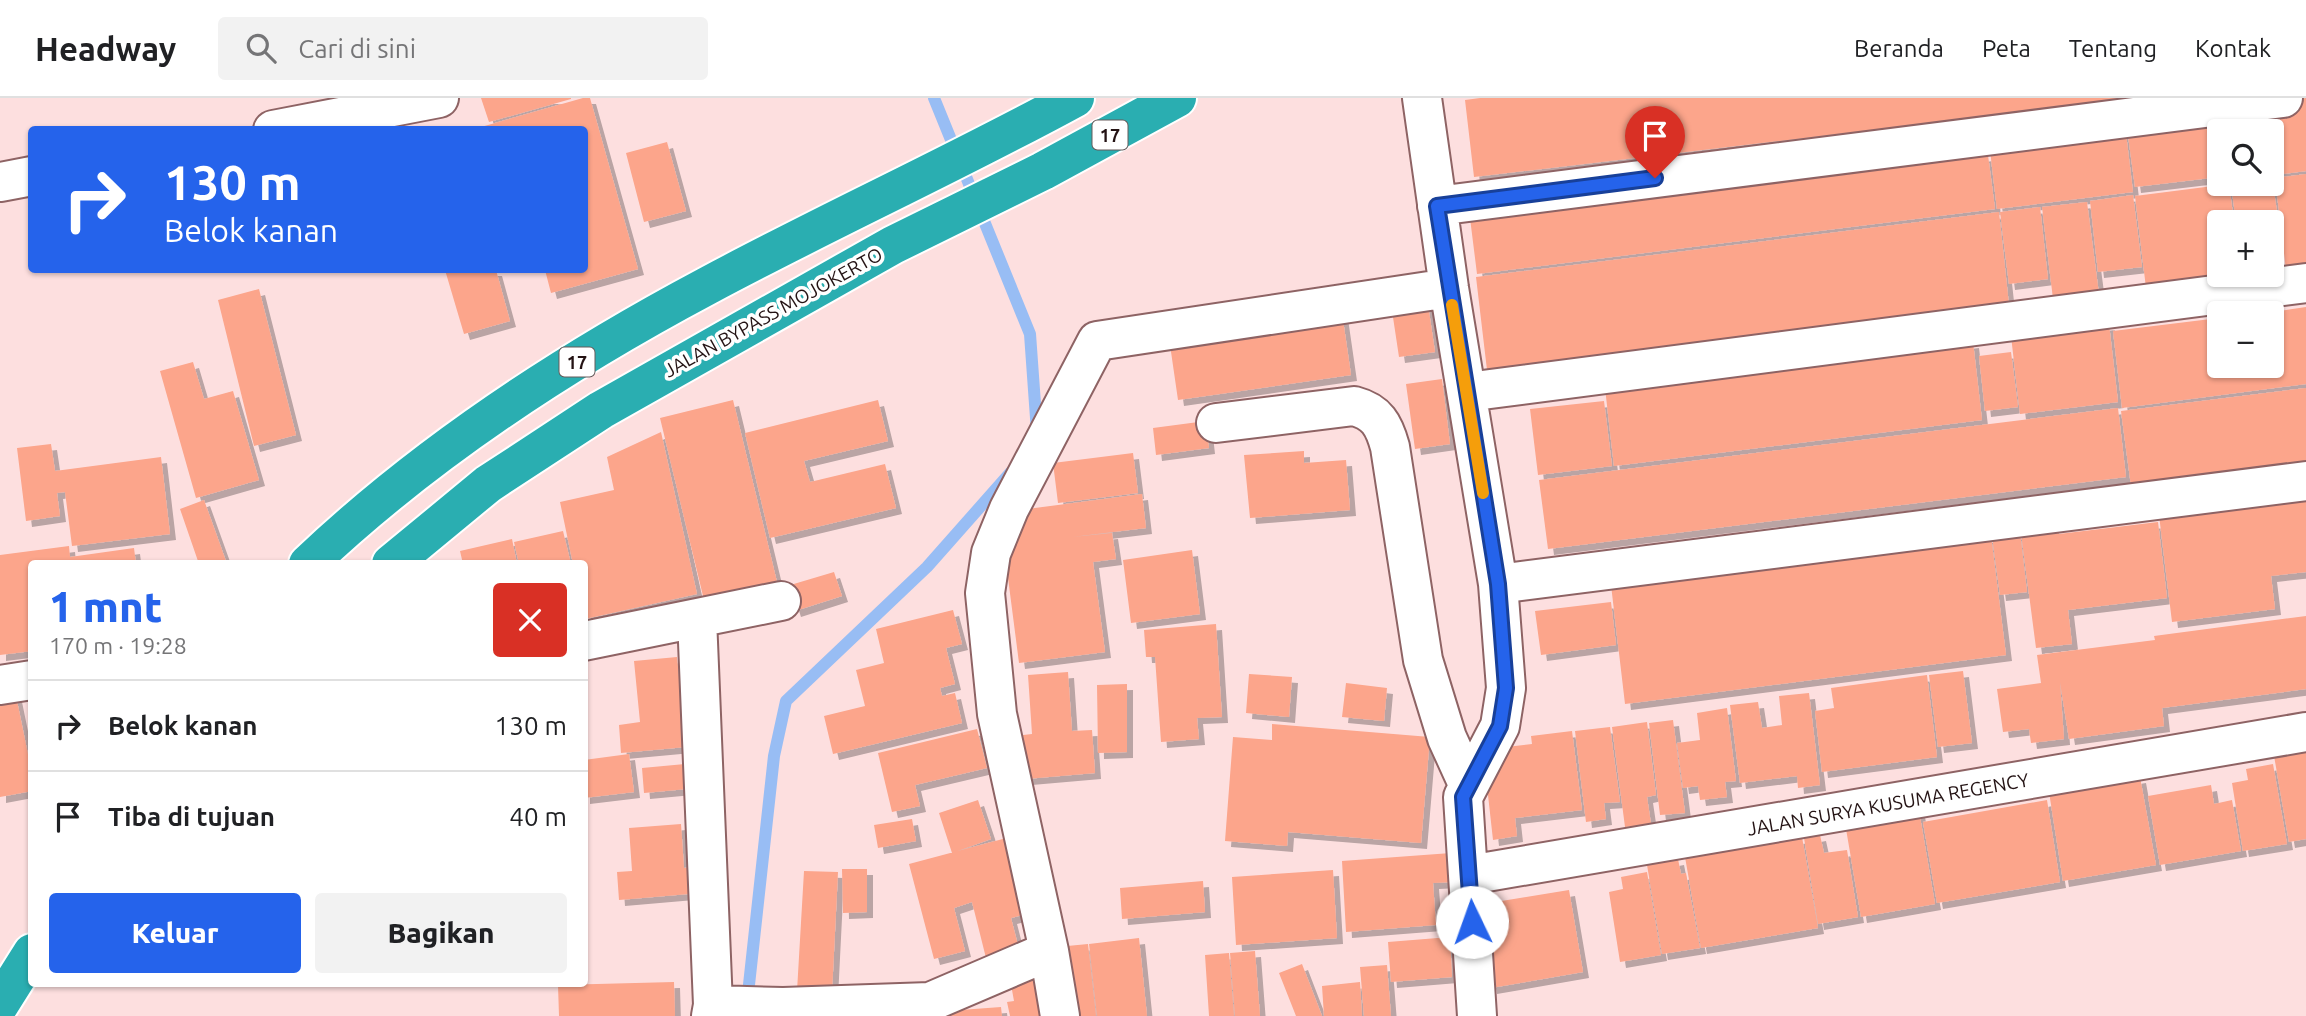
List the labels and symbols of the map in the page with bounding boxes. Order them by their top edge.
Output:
pin [1625,106,1685,178]
road number: 17 [1092,120,1128,150]
street label: JALAN BYPASS MOJOKERTO [660,243,886,381]
road number: 17 [560,348,594,376]
street label: JALAN SURYA KUSUMA REGENCY [1745,768,2031,840]
position arrow [1435,885,1509,959]

